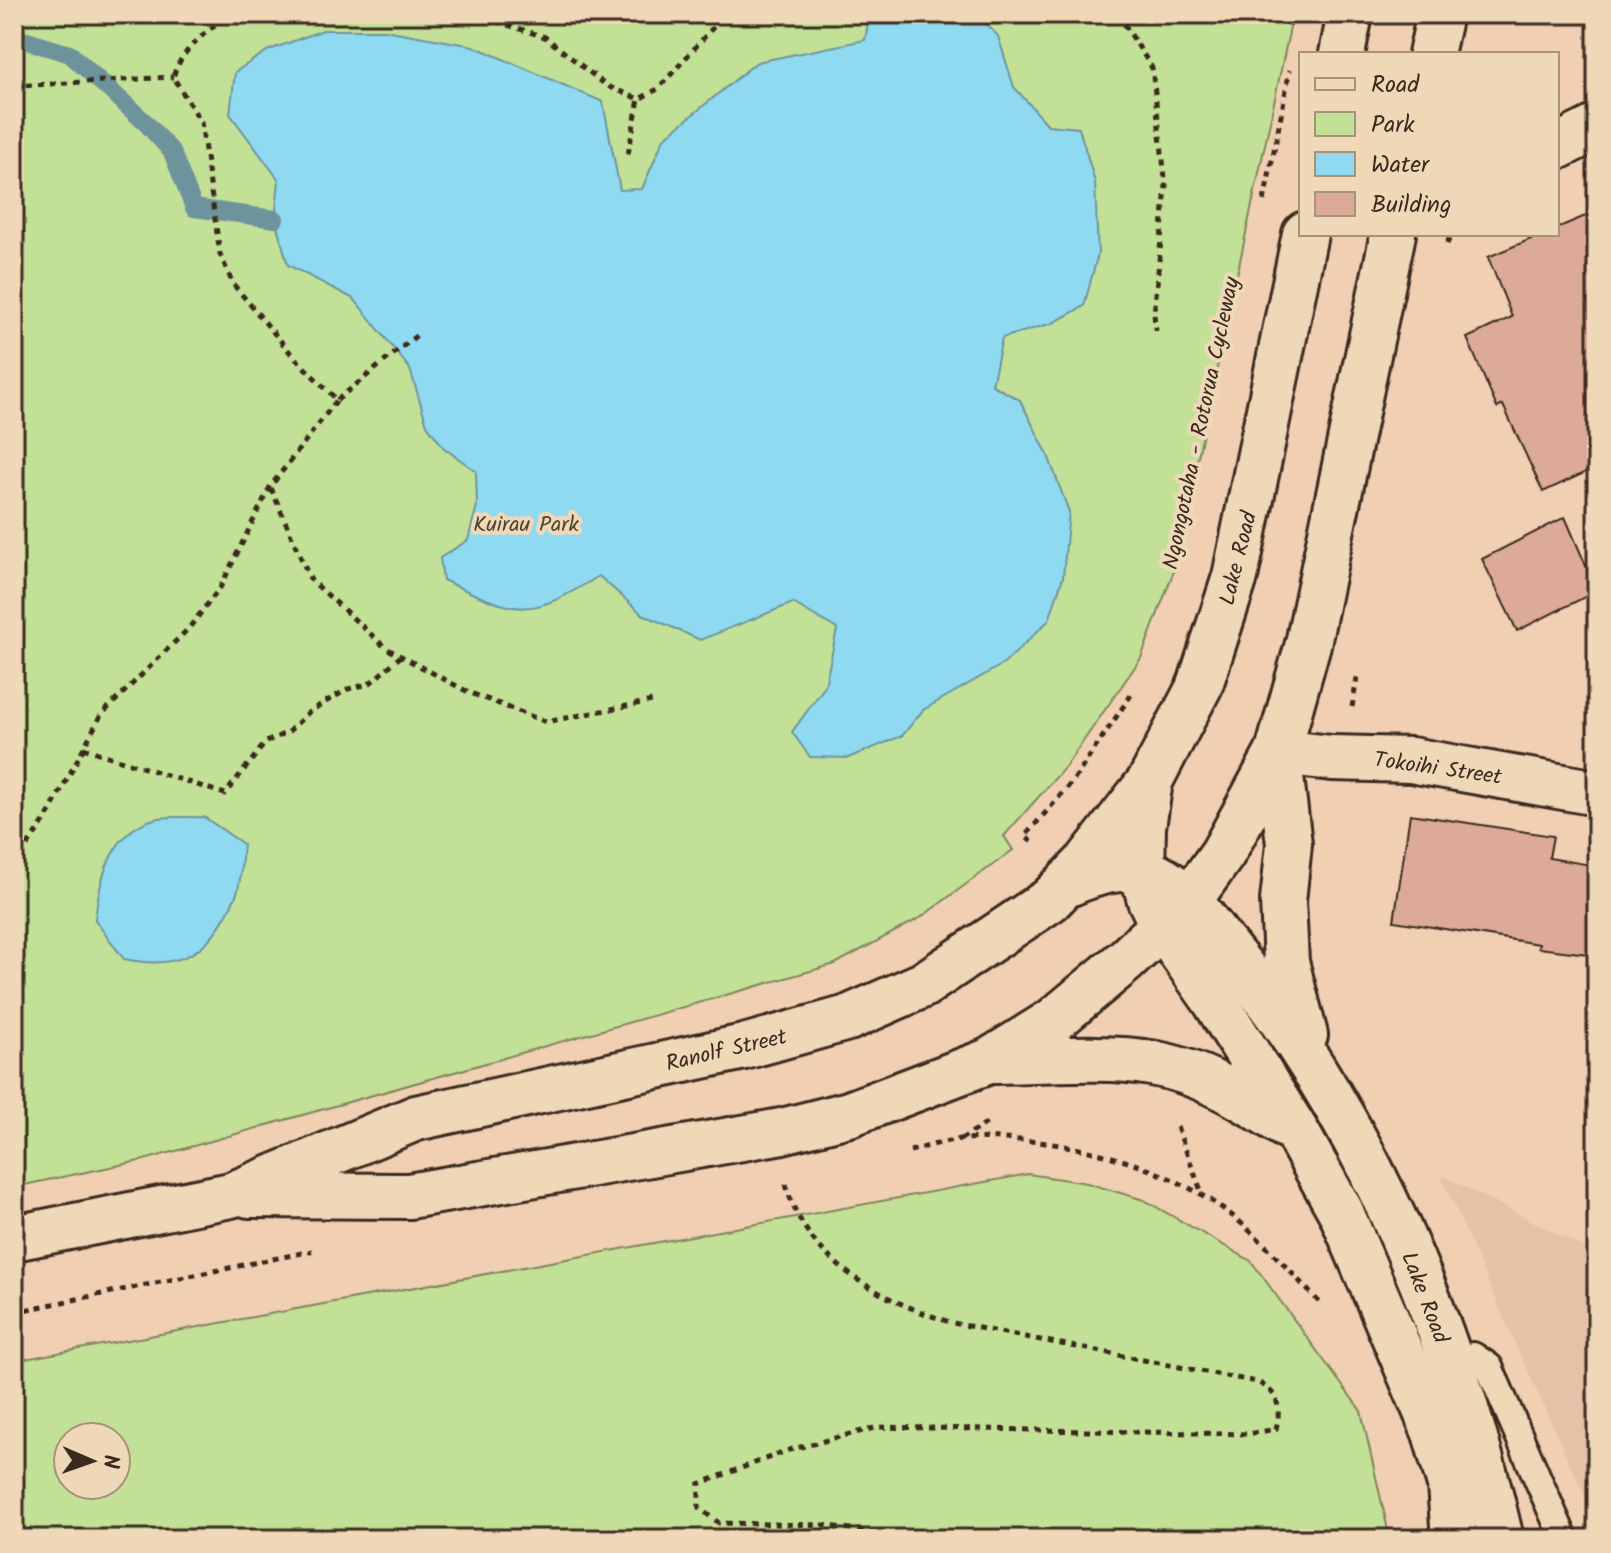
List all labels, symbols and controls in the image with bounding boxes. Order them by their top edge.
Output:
legend [1299,52,1559,236]
text: Road [1371,66,1420,105]
text: Park [1371,106,1415,145]
text: Water [1371,146,1431,185]
text: Building [1371,186,1451,225]
street label: Ngongotaha - Rotorua Cycleway [1154,273,1251,573]
street label: Lake Road [1211,507,1268,609]
park label: Kuirau Park [473,508,580,543]
street label: Tokoihi Street [1371,743,1504,796]
street label: Ranolf Street [663,1020,791,1082]
street label: Lake Road [1390,1247,1457,1350]
north arrow [52,1421,132,1501]
text: N [92,1454,127,1469]

